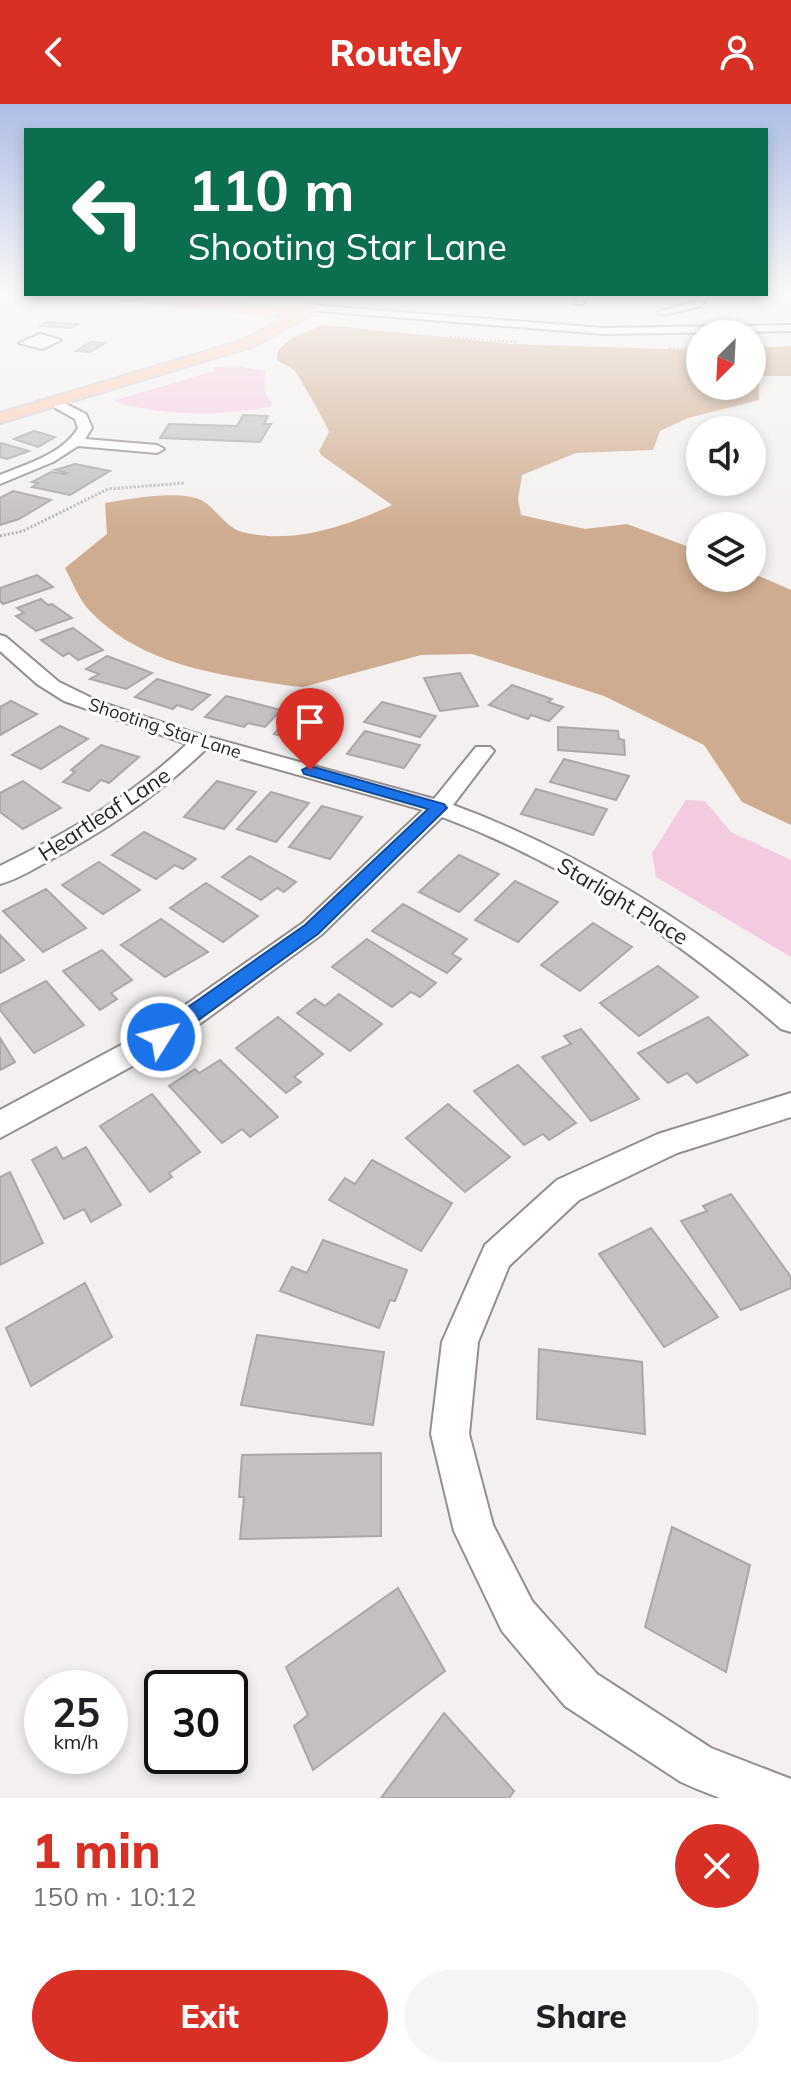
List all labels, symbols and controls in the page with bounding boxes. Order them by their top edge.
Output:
icon: back [32,30,76,74]
text: Routely [329,30,462,75]
icon: person [715,30,759,74]
text: 110 m [188,155,355,225]
icon: left [56,160,160,264]
text: Shooting Star Lane [188,224,507,269]
north arrow [686,320,766,400]
map controls [686,320,766,592]
button: sound [686,416,766,496]
button: layers [686,512,766,592]
pin [276,688,344,770]
street label: Shooting Star Lane [86,692,244,764]
icon: arrive [288,700,332,744]
street label: Heartleaf Lane [33,761,175,867]
street label: Starlight Place [552,851,694,951]
position arrow [119,995,203,1079]
speed limit sign: 30 [144,1670,248,1774]
text: 25 [52,1687,100,1737]
text: km/h [53,1729,99,1754]
text: 1 min [32,1820,161,1880]
button: close [675,1824,759,1908]
text: 150 m · 10:12 [32,1880,196,1913]
button: Exit [32,1970,388,2062]
button: Share [404,1970,759,2062]

